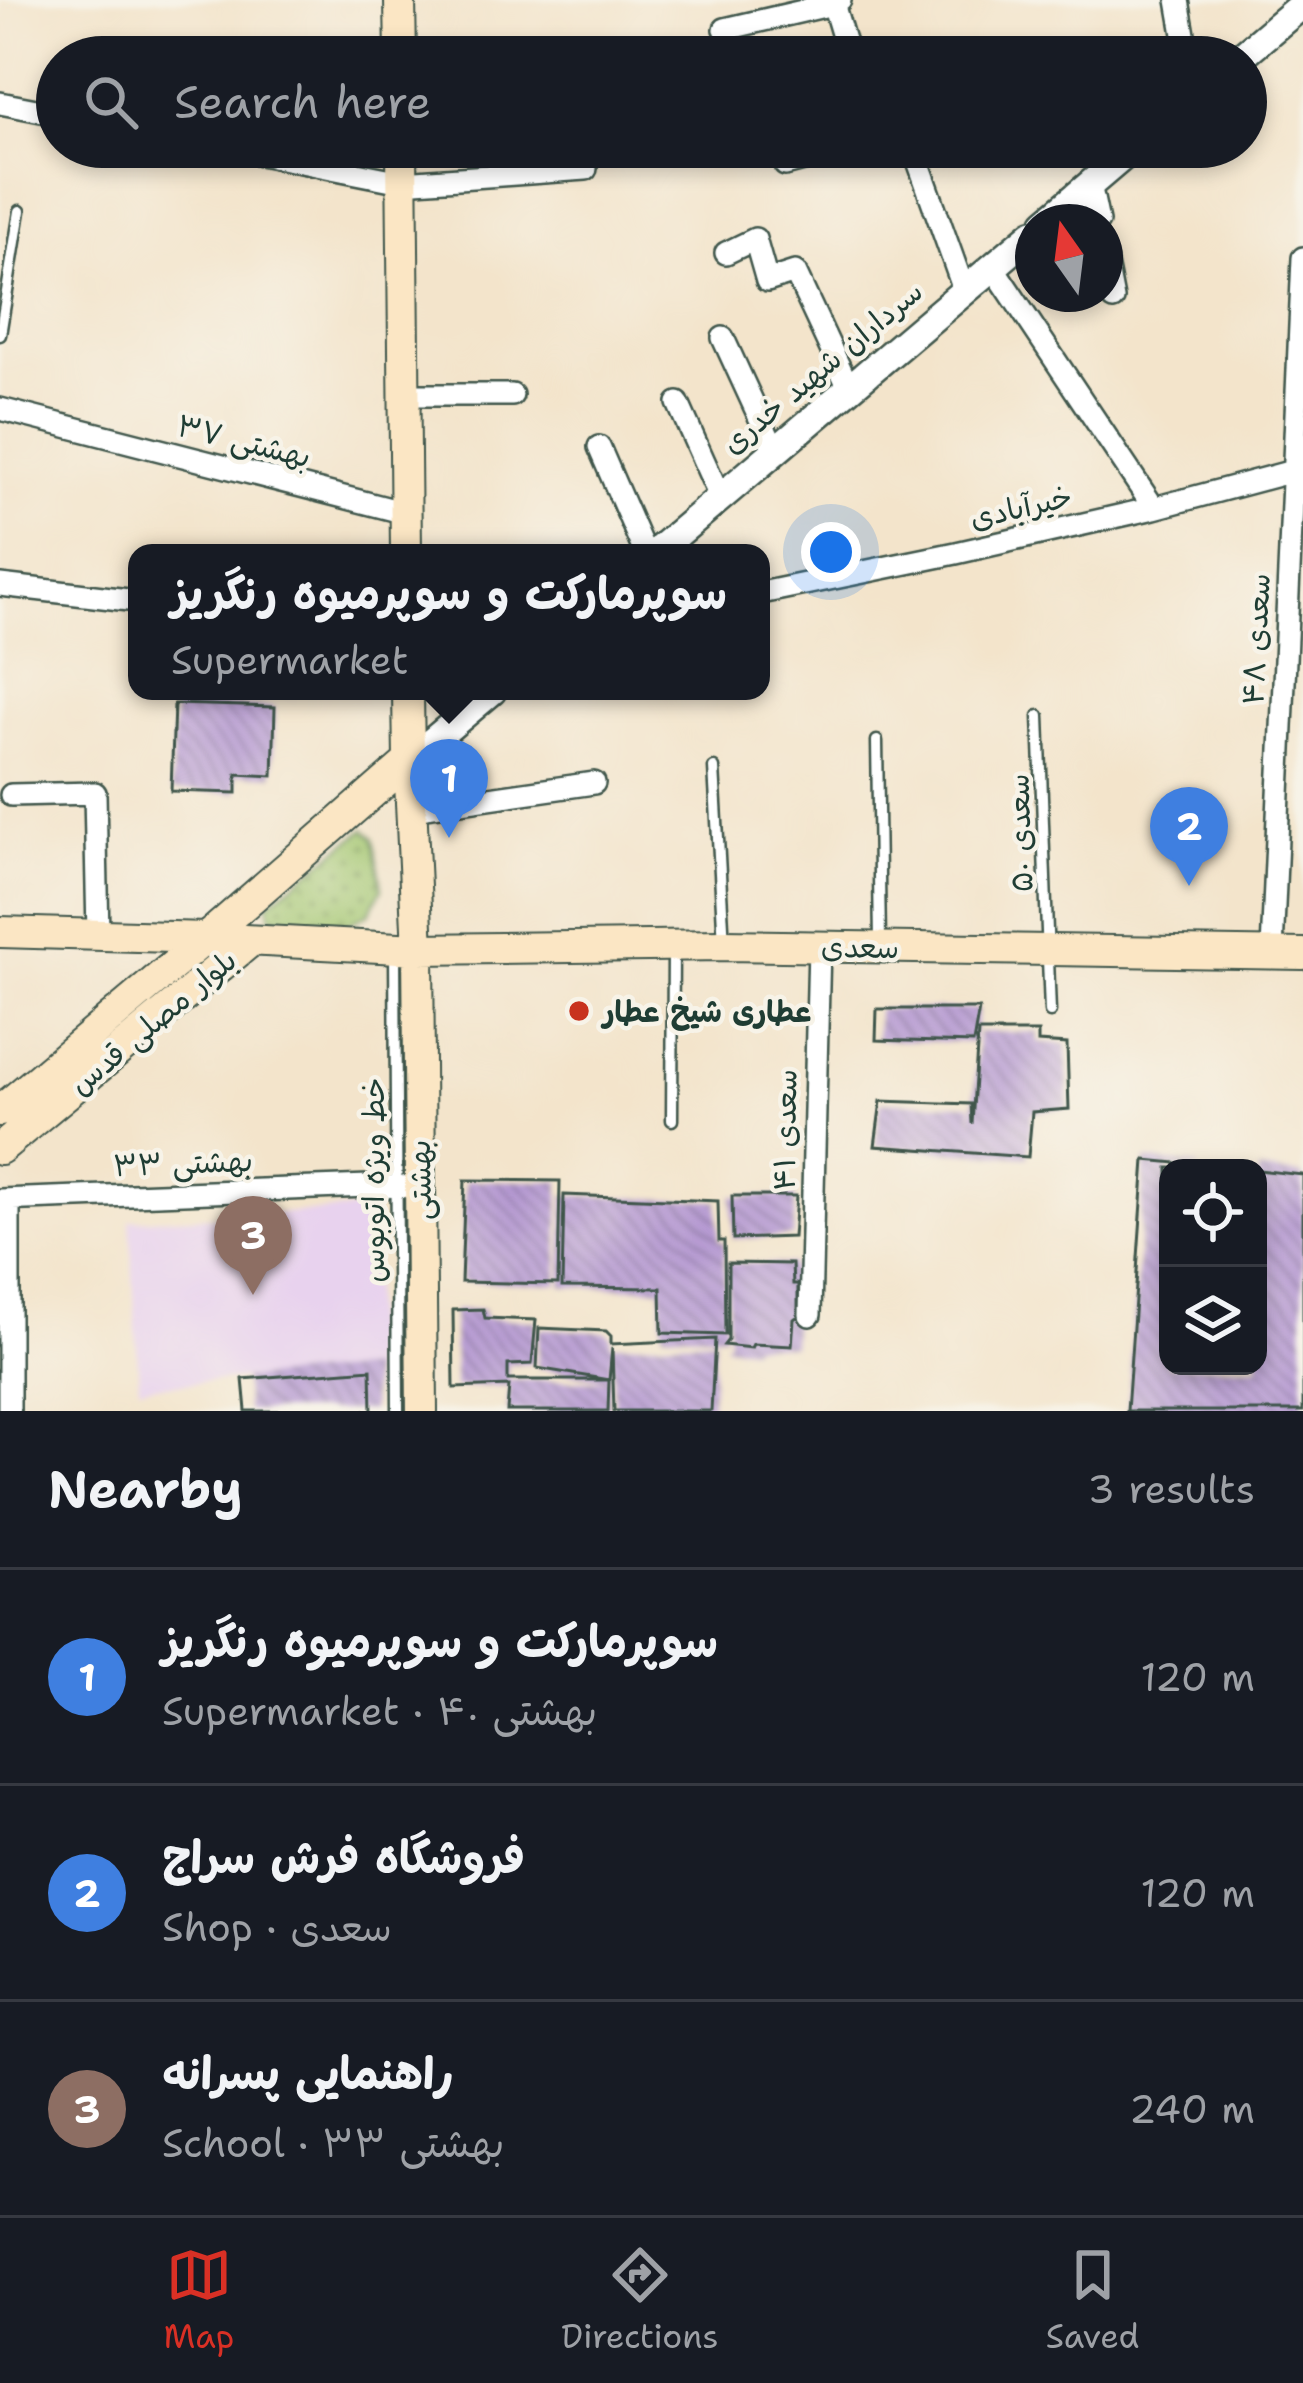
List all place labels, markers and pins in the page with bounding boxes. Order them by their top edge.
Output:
pin: 1 [410,739,488,838]
pin: 2 [1150,787,1228,886]
place label: عطاری شیخ عطار [600,991,812,1032]
marker: عطاری شیخ عطار [566,998,592,1024]
pin: 3 [214,1196,292,1295]

